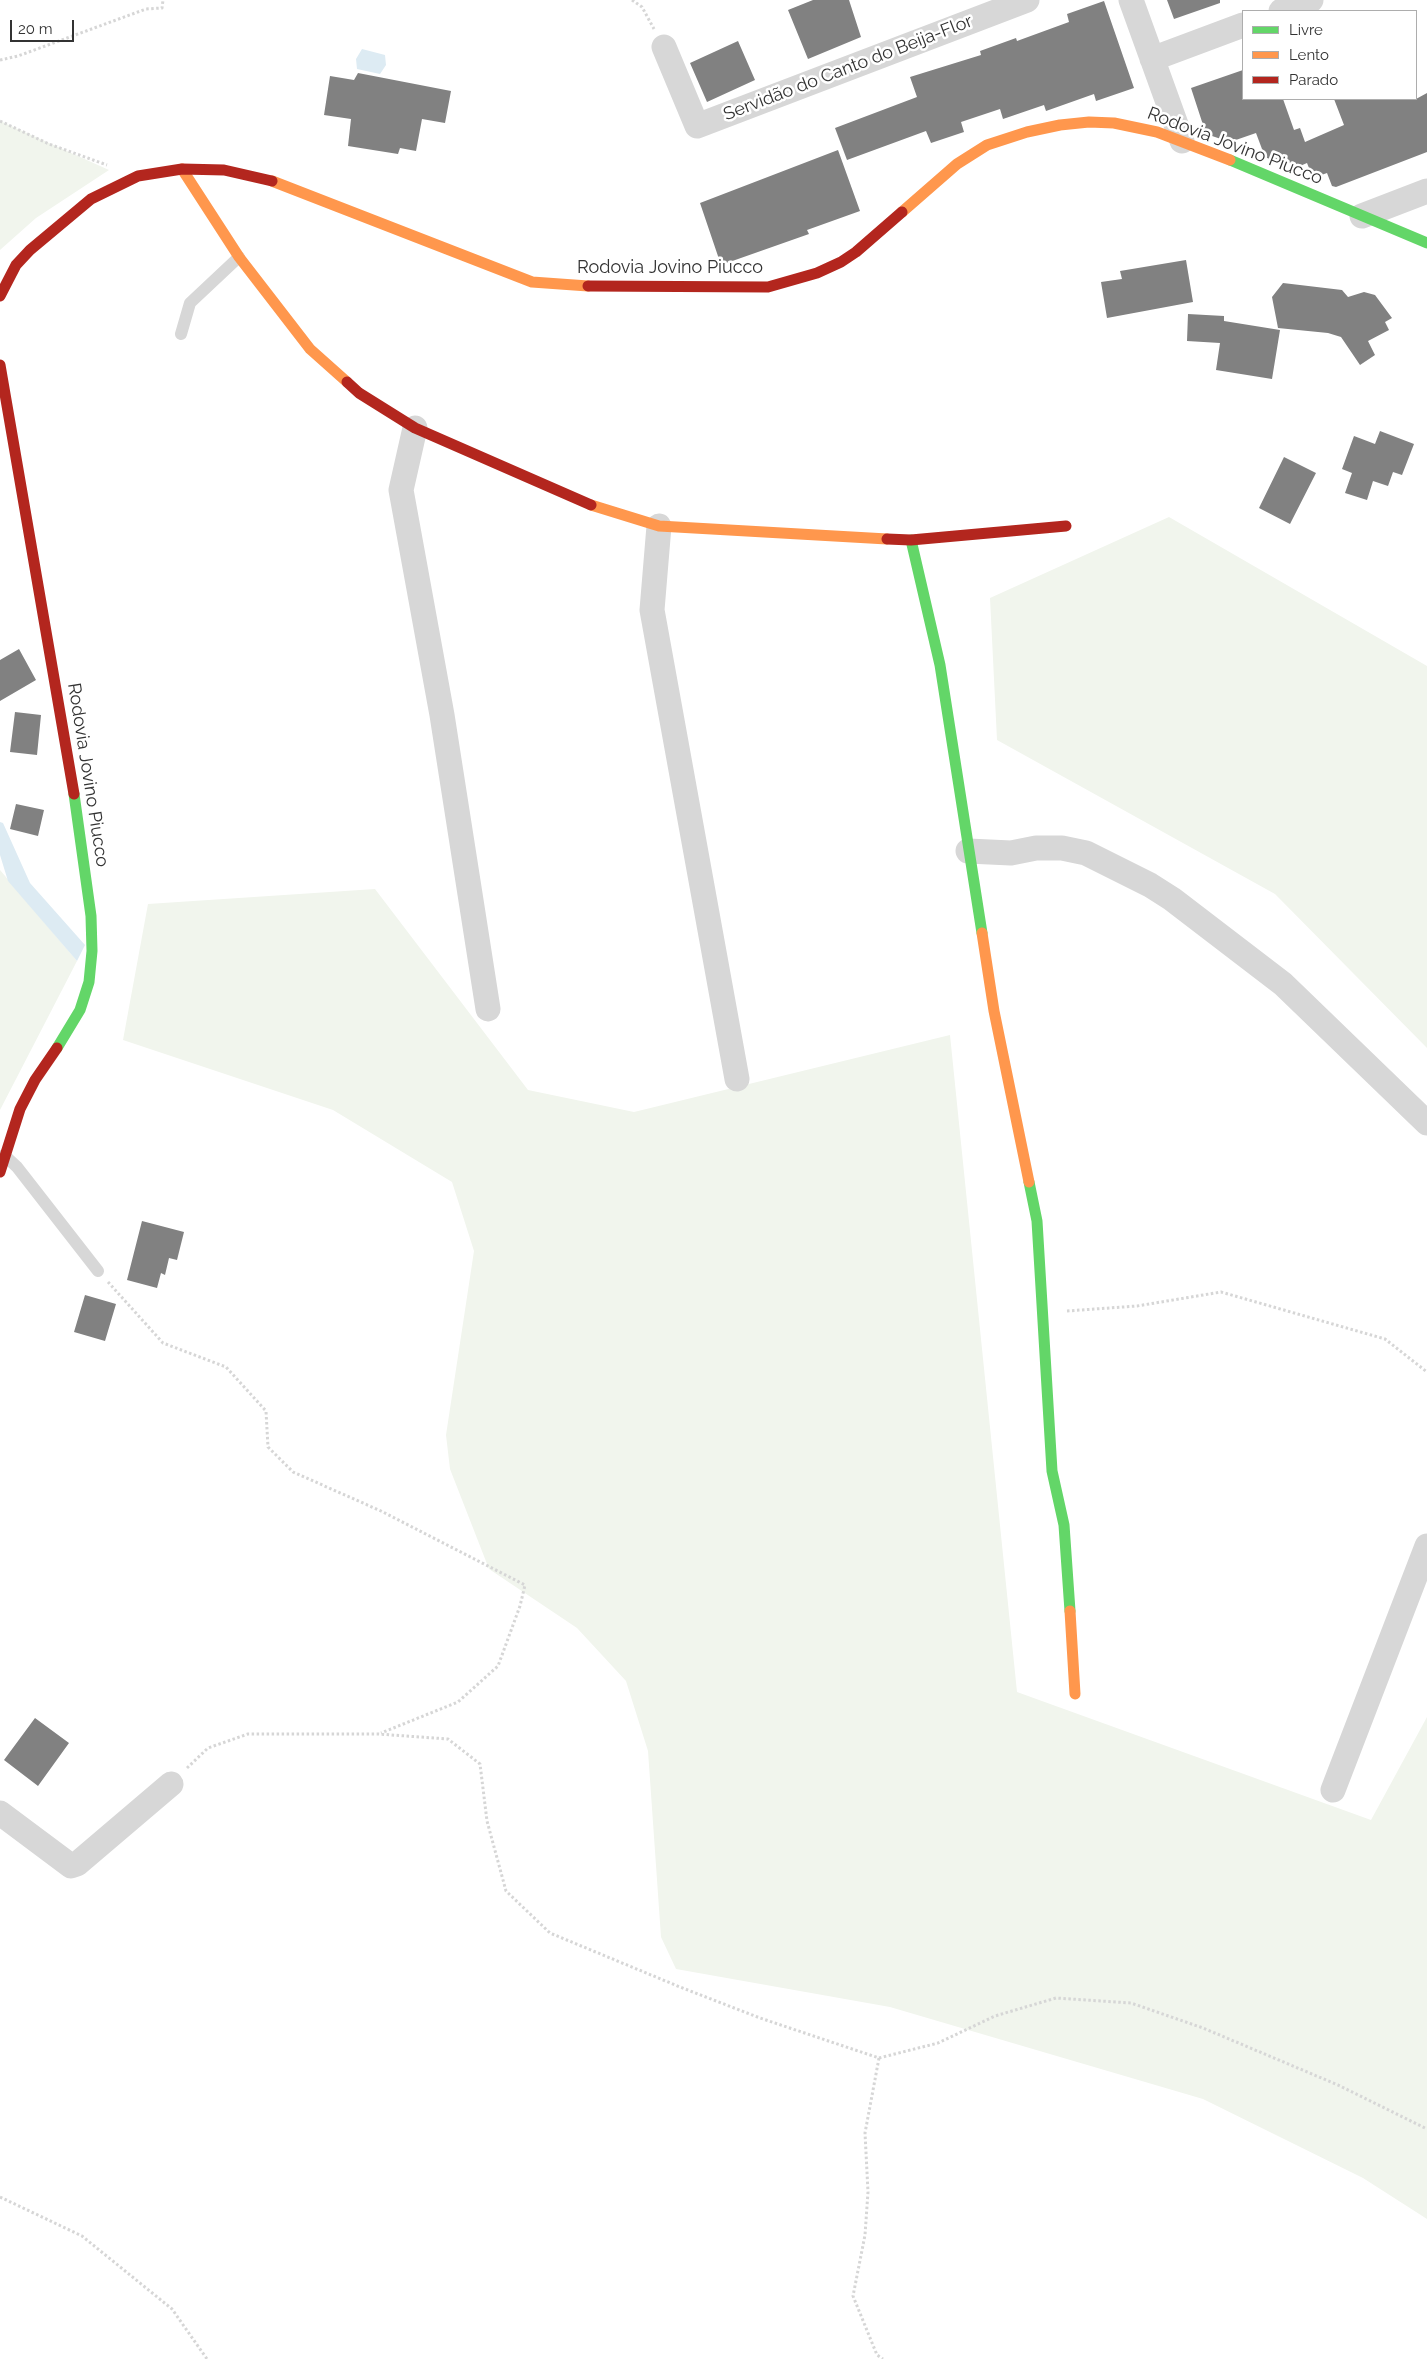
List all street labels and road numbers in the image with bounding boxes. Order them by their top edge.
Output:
street label: Servidão do Canto do Beija-Flor [721,10,975,126]
street label: Rodovia Jovino Piucco [1144,103,1326,189]
street label: Rodovia Jovino Piucco [577,257,763,279]
street label: Rodovia Jovino Piucco [63,681,113,869]

